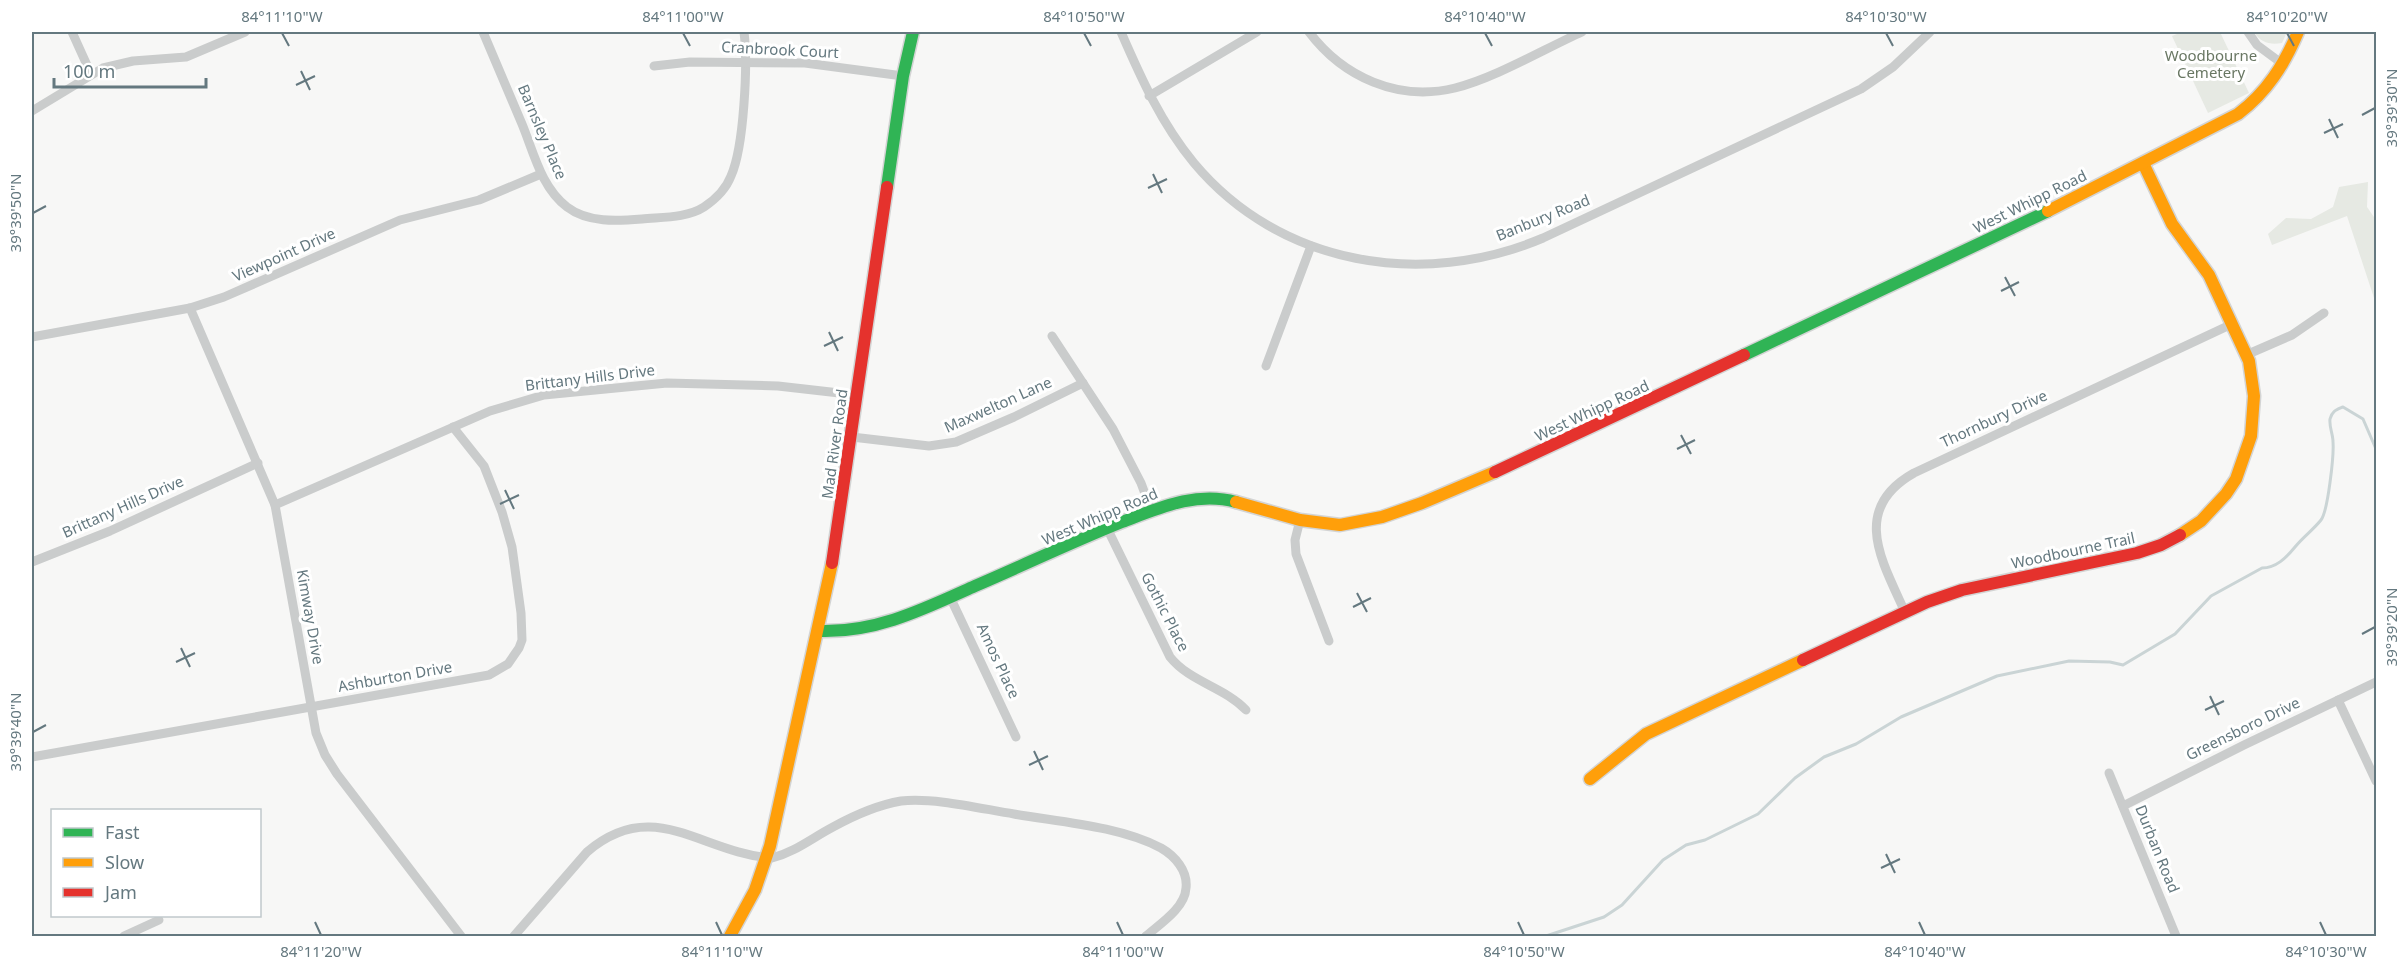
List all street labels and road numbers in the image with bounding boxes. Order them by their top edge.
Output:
street label: Cranbrook Court [721,36,840,62]
street label: Barnsley Place [514,81,572,182]
street label: West Whipp Road [1969,165,2090,237]
street label: Banbury Road [1493,189,1593,245]
street label: Viewpoint Drive [229,222,338,286]
street label: Brittany Hills Drive [524,359,656,395]
street label: Maxwelton Lane [941,371,1055,437]
street label: West Whipp Road [1531,375,1652,445]
street label: Thornbury Drive [1937,385,2050,452]
street label: Mad River Road [816,388,852,500]
street label: Brittany Hills Drive [59,470,186,542]
street label: West Whipp Road [1039,483,1161,550]
street label: Woodbourne Trail [2009,527,2137,573]
street label: Kimway Drive [293,568,329,666]
street label: Gothic Place [1137,568,1194,655]
street label: Amos Place [973,620,1025,701]
street label: Ashburton Drive [336,656,453,696]
street label: Greensboro Drive [2182,692,2303,764]
street label: Durban Road [2131,802,2185,896]

